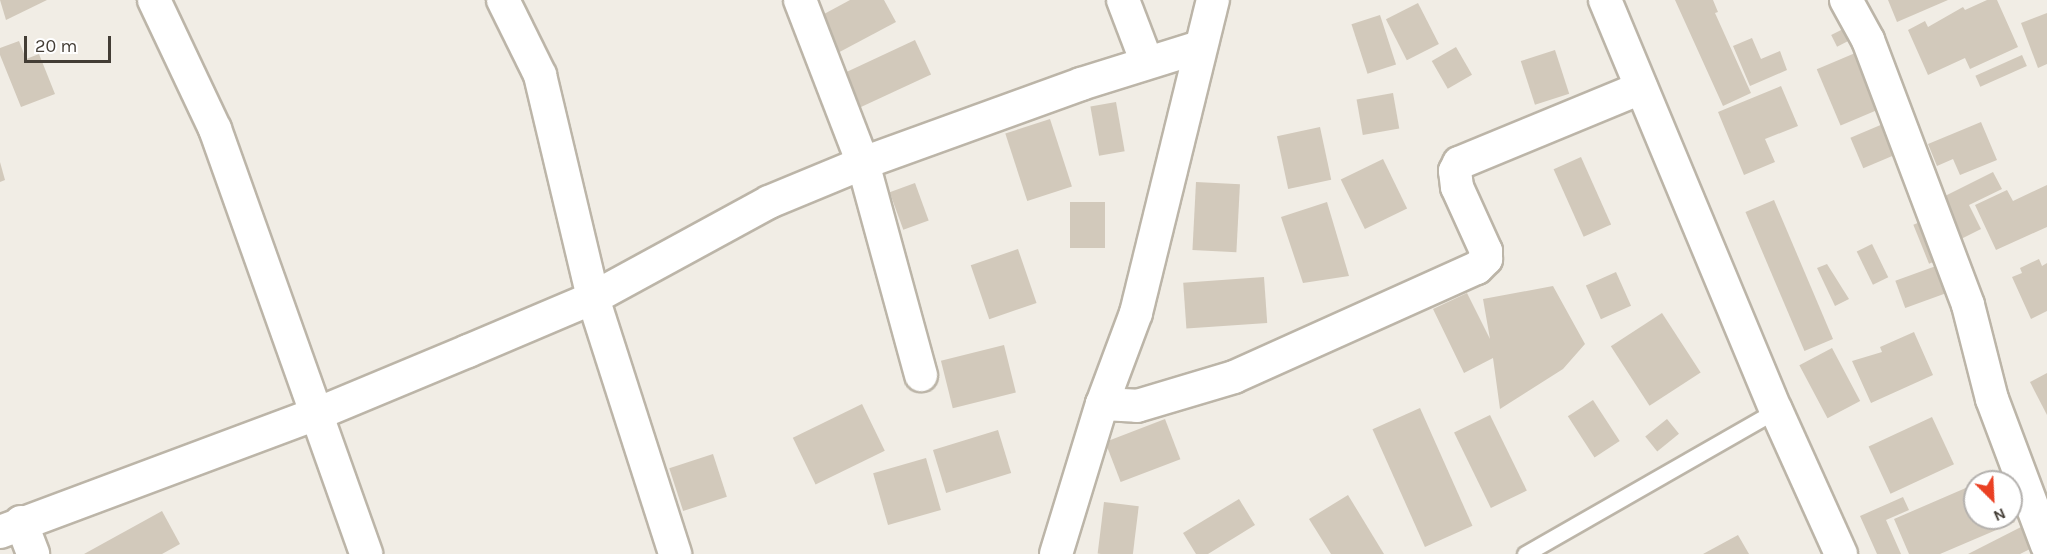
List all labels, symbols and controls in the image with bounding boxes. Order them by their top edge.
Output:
scale bar [27,24,114,62]
text: 20 m [35,35,77,57]
north arrow [1963,470,2023,530]
text: N [1991,504,2009,526]

